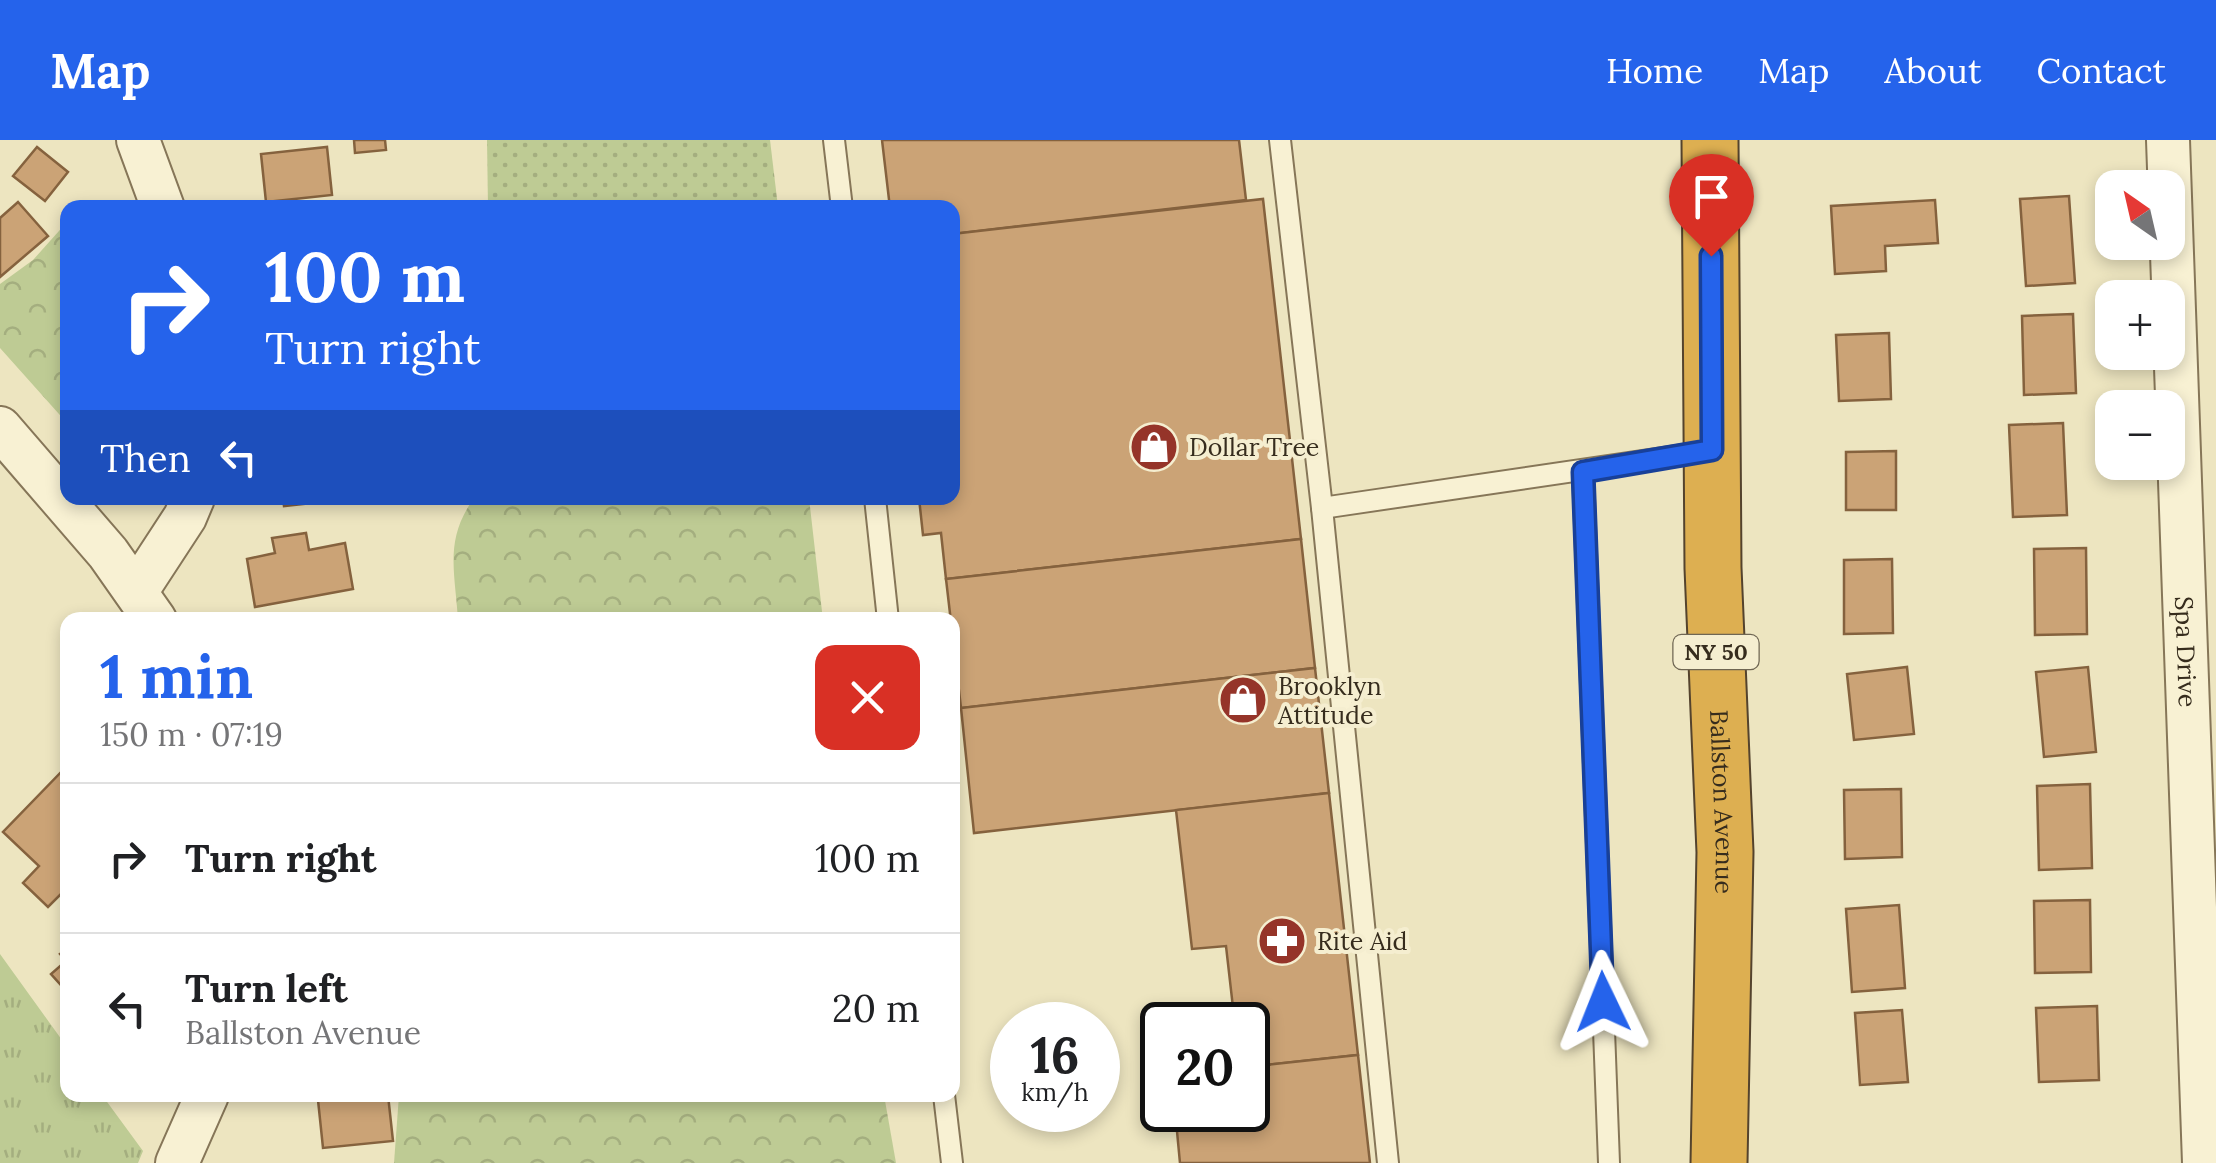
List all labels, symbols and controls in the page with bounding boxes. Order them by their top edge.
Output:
text: Map [50,40,150,101]
text: Home [1606,48,1703,93]
text: Map [1758,48,1829,93]
text: About [1884,48,1982,93]
text: Contact [2037,48,2166,93]
pin [1669,154,1754,257]
icon: arrive [1684,169,1739,224]
north arrow [2095,170,2185,260]
map controls [2095,170,2185,480]
text: 100 m [265,232,465,321]
icon: right [100,240,230,370]
button: + [2095,280,2185,370]
text: Turn right [265,319,481,376]
button: − [2095,390,2185,480]
shop icon: Dollar Tree [1128,421,1180,473]
icon: left [211,430,266,485]
place label: Dollar Tree [1189,431,1319,463]
text: Then [100,434,191,482]
street label: Spa Drive [2168,596,2204,708]
road number: NY 50 [1674,635,1758,669]
text: 1 min [100,638,253,714]
button: close [815,645,920,750]
place label: Brooklyn Attitude [1277,670,1382,731]
shop icon: Brooklyn Attitude [1217,674,1269,726]
street label: Ballston Avenue [1703,709,1741,894]
text: 150 m · 07:19 [100,714,283,755]
icon: right [100,831,155,886]
text: Turn right [185,834,376,882]
text: 100 m [815,834,920,882]
pharmacy icon: Rite Aid [1256,915,1308,967]
place label: Rite Aid [1317,925,1408,957]
position arrow [1551,950,1655,1054]
text: Turn left [185,964,348,1012]
icon: left [100,981,155,1036]
text: 20 m [832,984,920,1032]
speed limit sign: 20 [1140,1002,1270,1132]
text: Ballston Avenue [185,1012,421,1053]
text: 16 [1030,1023,1080,1087]
text: km/h [1021,1076,1089,1108]

